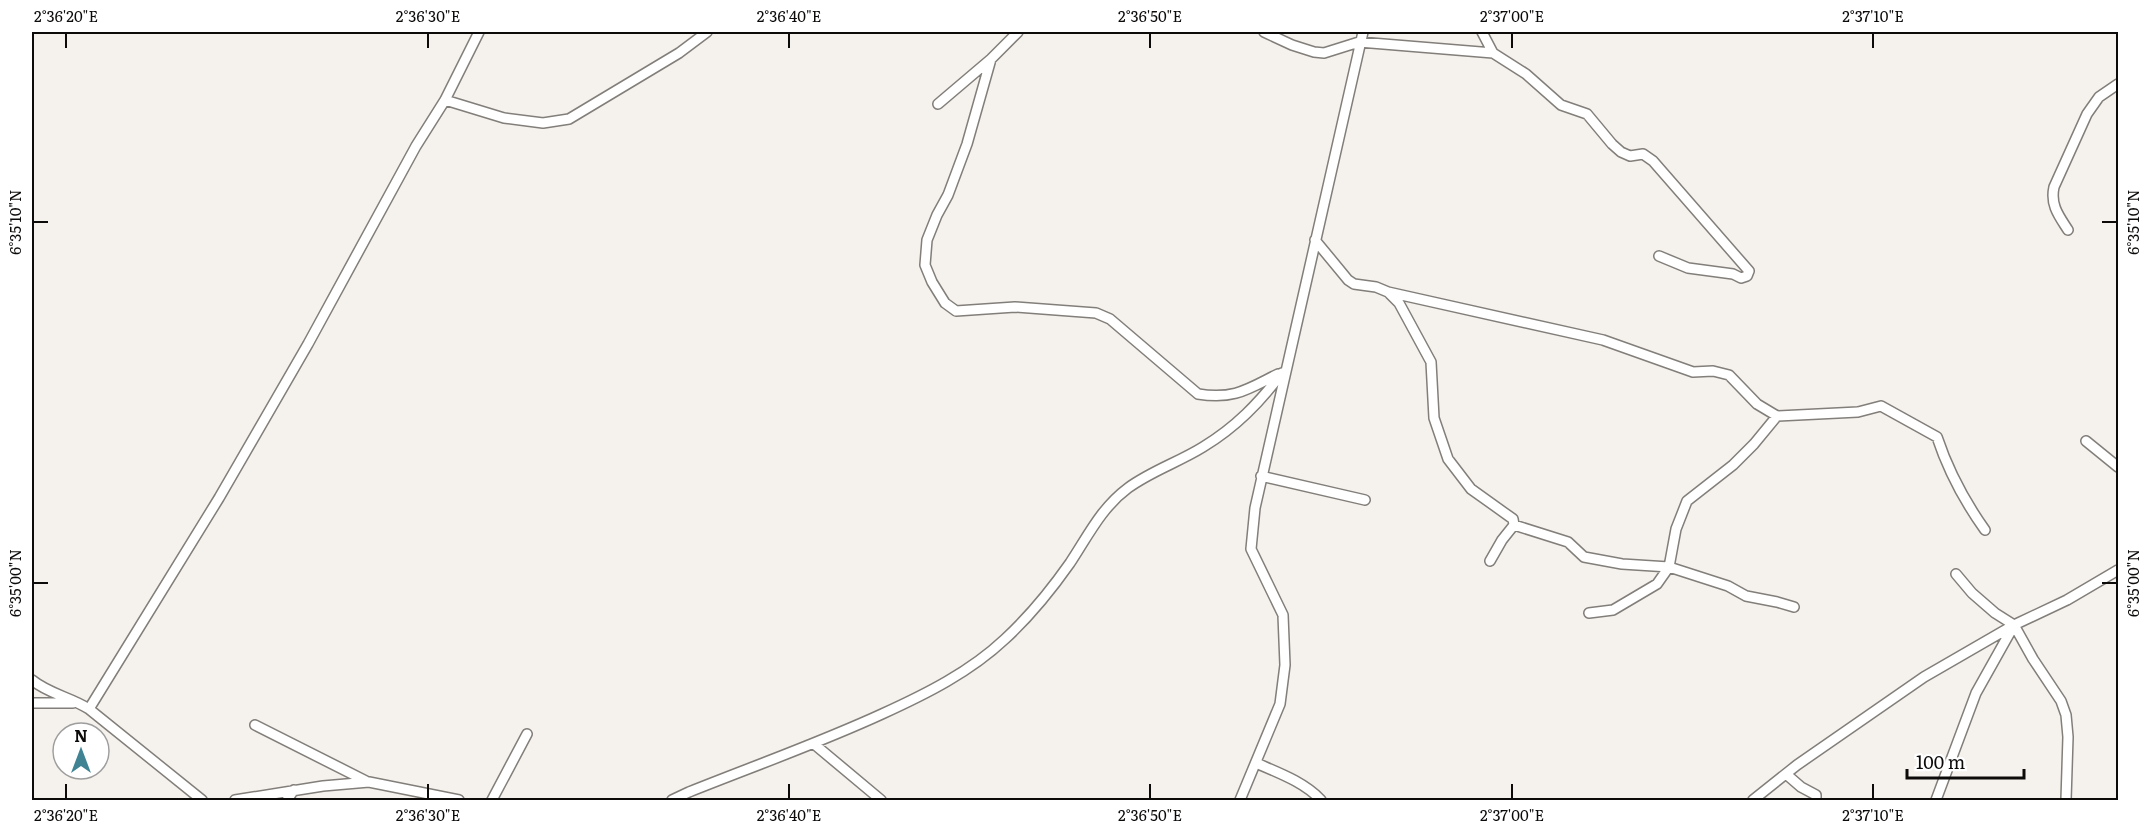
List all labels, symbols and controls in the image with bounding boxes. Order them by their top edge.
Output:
text: 2°36'20"E [34,4,98,27]
text: 2°36'30"E [396,4,460,27]
text: 2°36'40"E [757,4,821,27]
text: 2°36'50"E [1118,4,1182,27]
text: 2°37'00"E [1480,4,1544,27]
text: 2°37'10"E [1842,4,1904,27]
text: 6°35'10"N [3,189,26,255]
text: 6°35'10"N [2121,189,2144,255]
text: 6°35'00"N [3,549,26,617]
text: 6°35'00"N [2121,549,2144,617]
north arrow [51,721,111,781]
text: N [74,723,88,747]
scale bar [1907,742,2024,780]
text: 100 m [1916,748,1965,775]
text: 2°36'20"E [34,803,98,826]
text: 2°36'30"E [396,803,460,826]
text: 2°36'40"E [757,803,821,826]
text: 2°36'50"E [1118,803,1182,826]
text: 2°37'00"E [1480,803,1544,826]
text: 2°37'10"E [1842,803,1904,826]

